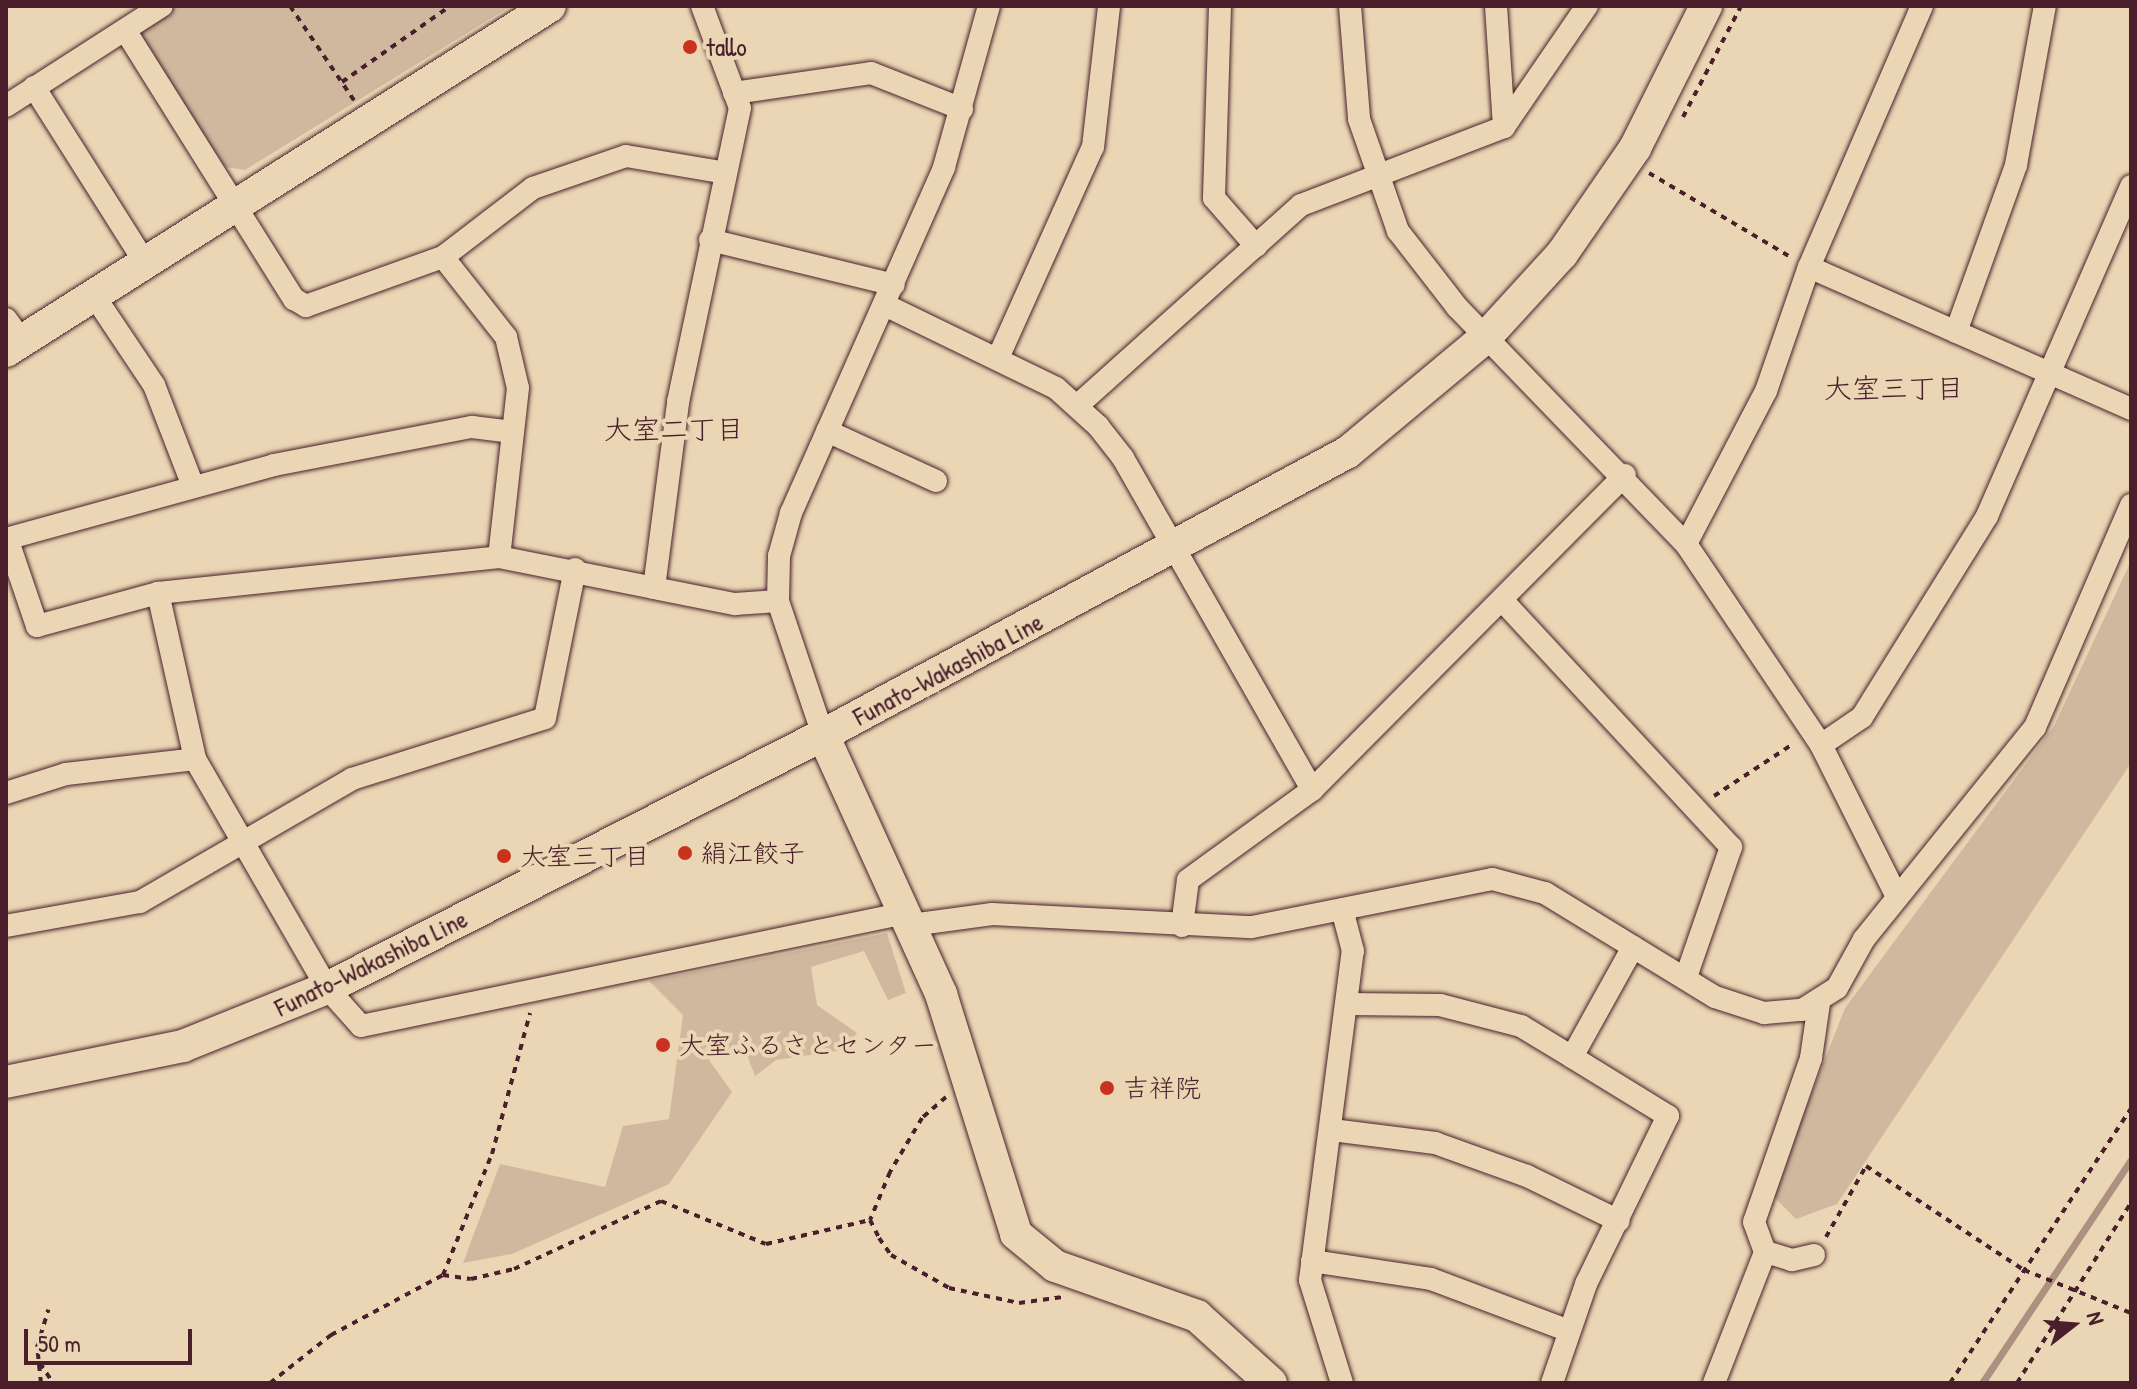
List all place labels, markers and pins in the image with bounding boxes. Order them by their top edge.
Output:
place label: tallo [706,31,747,63]
marker: tallo [681,38,699,56]
place label: 絹江餃子 [701,837,805,869]
place label: 大室三丁目 [520,840,650,872]
marker: 絹江餃子 [676,844,694,862]
marker: 大室三丁目 [495,847,513,865]
place label: 大室ふるさとセンター [679,1029,939,1061]
marker: 大室ふるさとセンター [654,1036,672,1054]
place label: 吉祥院 [1123,1072,1201,1104]
marker: 吉祥院 [1098,1079,1116,1097]

